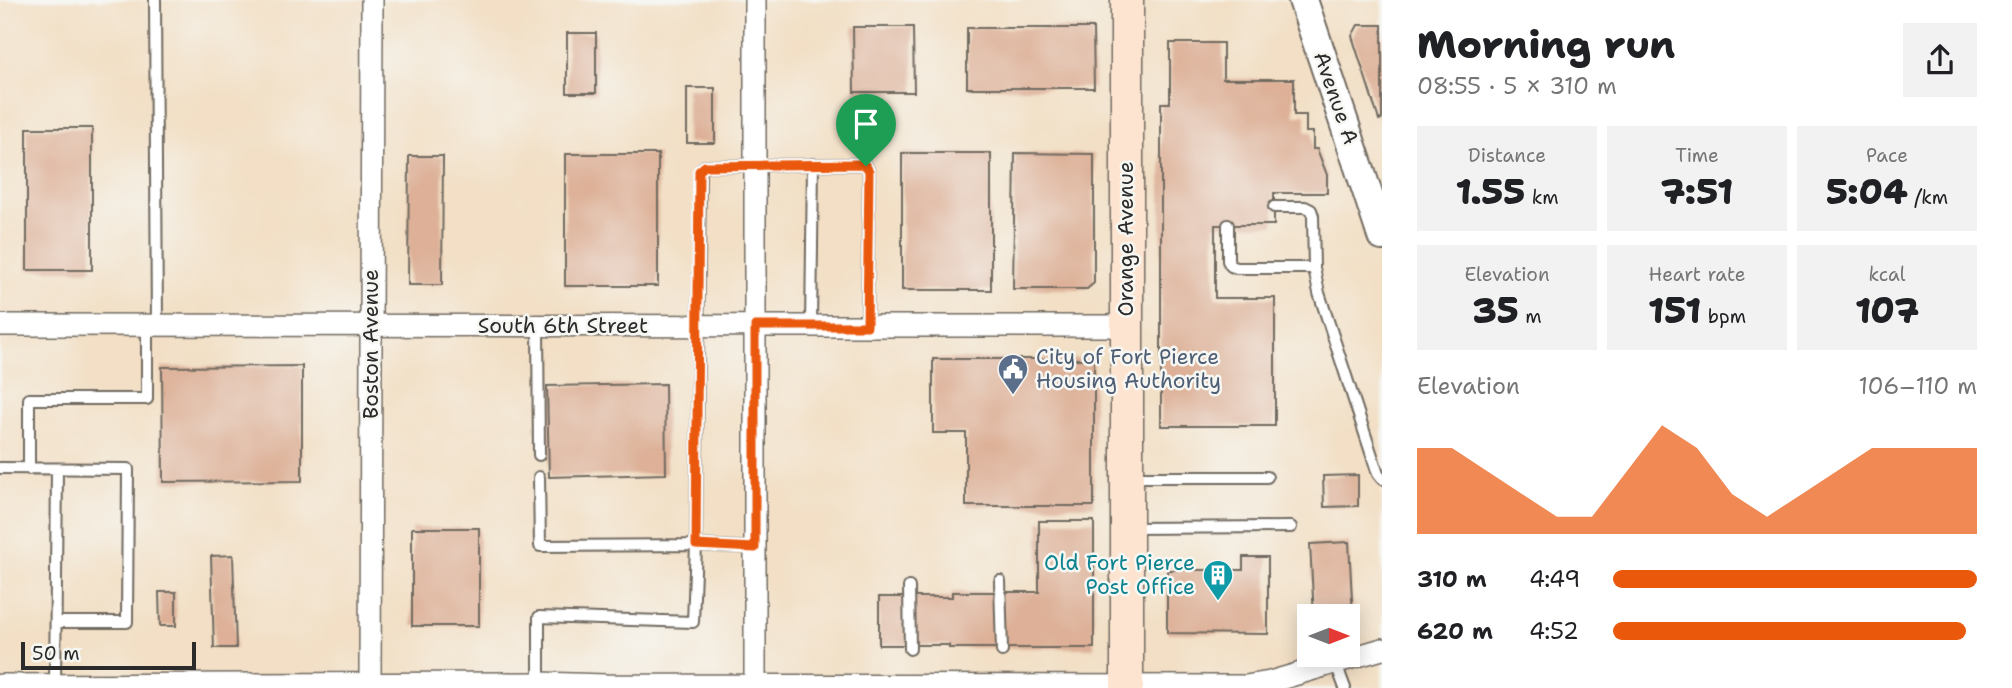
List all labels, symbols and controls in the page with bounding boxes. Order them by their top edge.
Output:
text: Morning run [1417,19,1675,70]
button: share [1903,23,1977,97]
street label: Avenue A [1307,48,1365,148]
text: 08:55 · 5 × 310 m [1417,71,1617,101]
pin [836,94,896,166]
icon: arrive [847,105,885,143]
text: Distance [1468,143,1546,168]
text: Time [1675,143,1719,168]
text: Pace [1866,143,1908,168]
street label: Orange Avenue [1112,161,1140,317]
text: 1.55 [1455,168,1525,215]
text: 7:51 [1661,168,1733,215]
text: 5:04 [1826,168,1908,215]
text: km [1525,185,1559,210]
text: /km [1908,185,1948,210]
text: Elevation [1464,262,1550,287]
text: Heart rate [1649,262,1745,287]
text: kcal [1869,262,1905,287]
street label: Boston Avenue [357,269,385,419]
text: 35 [1472,287,1519,334]
text: 151 [1648,287,1701,334]
text: 107 [1855,287,1919,334]
text: m [1519,304,1542,329]
text: bpm [1701,304,1746,329]
street label: South 6th Street [478,312,648,340]
place label: City of Fort Pierce Housing Authority [1036,343,1221,395]
public building icon: City of Fort Pierce Housing Authority [996,352,1030,396]
text: Elevation [1417,371,1520,401]
text: 106–110 m [1859,371,1977,401]
place label: Old Fort Pierce Post Office [1044,549,1195,601]
building icon: Old Fort Pierce Post Office [1201,558,1235,602]
text: 310 m [1417,564,1487,594]
text: 4:49 [1529,564,1580,594]
north arrow [1297,604,1360,667]
map controls [1297,604,1360,667]
text: 620 m [1417,616,1493,646]
text: 4:52 [1529,616,1579,646]
scale bar [21,639,196,671]
text: 50 m [32,641,80,666]

